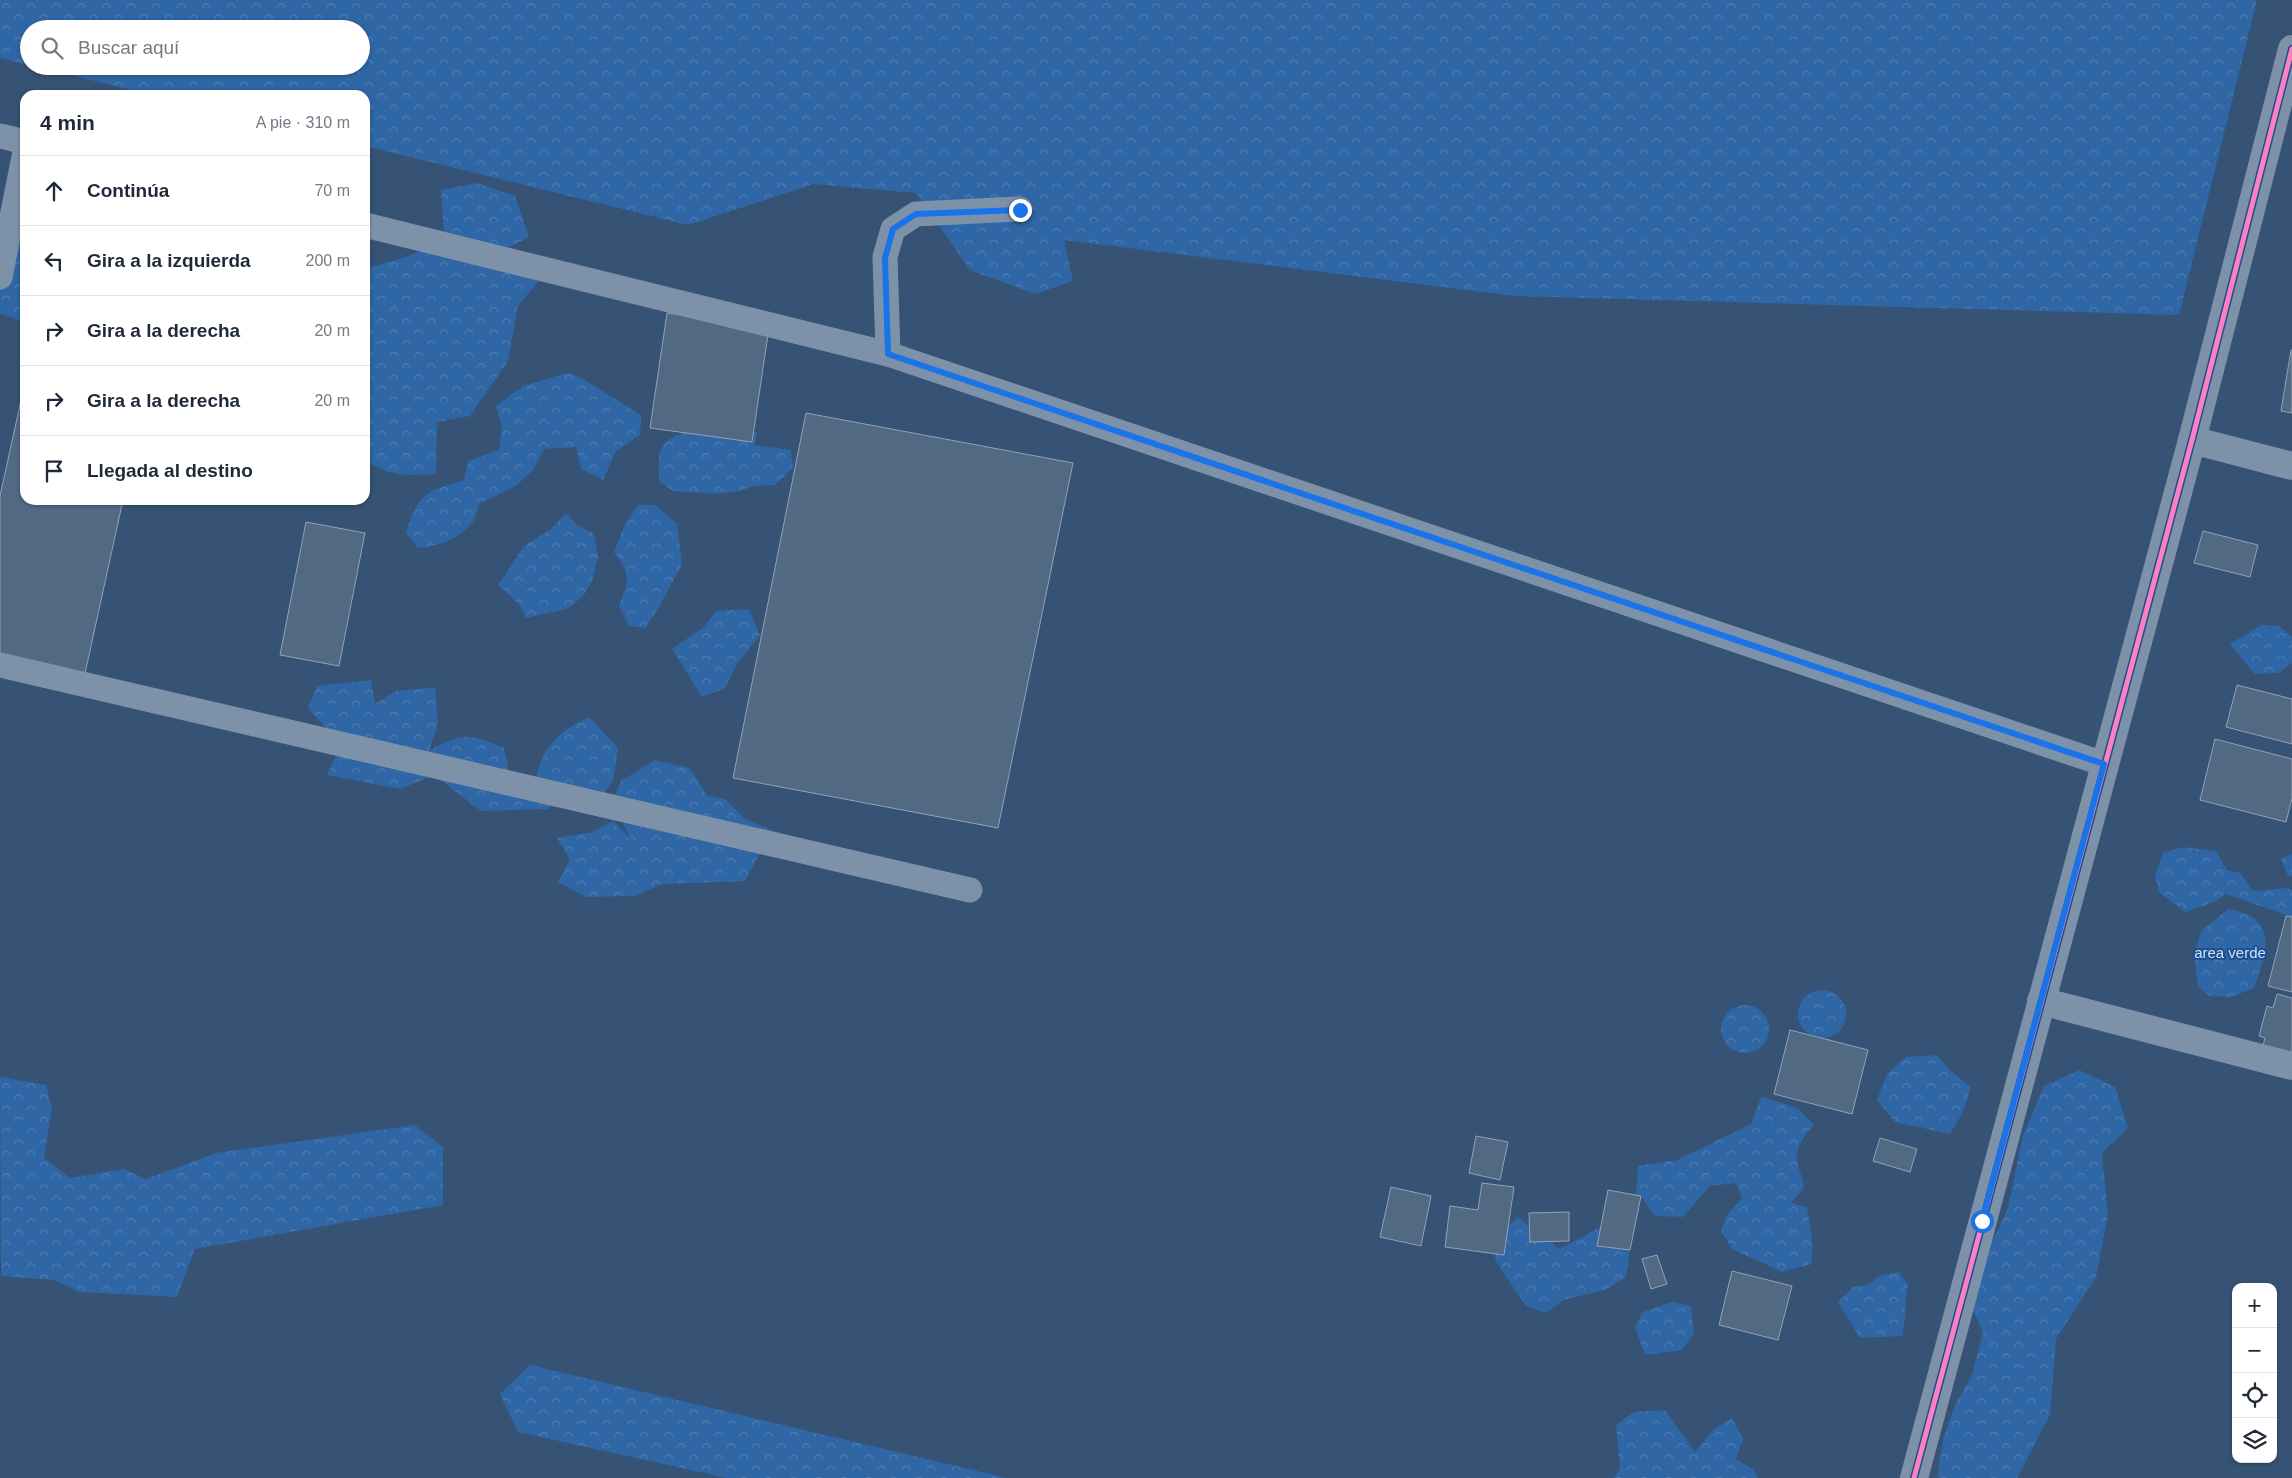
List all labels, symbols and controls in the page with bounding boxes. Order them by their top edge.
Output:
search box [20,20,370,75]
icon: search [38,34,66,62]
text: Buscar aquí [78,37,179,58]
text: 4 min [40,111,95,134]
text: A pie · 310 m [256,114,350,131]
icon: ahead [40,177,68,205]
text: Continúa [87,180,169,201]
text: 70 m [314,182,350,199]
route end [1009,199,1032,222]
icon: left [40,247,68,275]
text: Gira a la izquierda [87,250,251,271]
text: 200 m [306,252,350,269]
icon: right [40,317,68,345]
text: Gira a la derecha [87,320,240,341]
text: 20 m [314,322,350,339]
icon: right [40,387,68,415]
text: Gira a la derecha [87,390,240,411]
text: 20 m [314,392,350,409]
icon: arrive [40,457,68,485]
text: Llegada al destino [87,460,253,481]
park label: area verde [2194,944,2266,961]
route start [1971,1210,1994,1233]
map controls [2232,1283,2277,1463]
button: + [2232,1283,2277,1328]
button: − [2232,1328,2277,1373]
button: locate [2232,1373,2277,1418]
button: layers [2232,1418,2277,1463]

